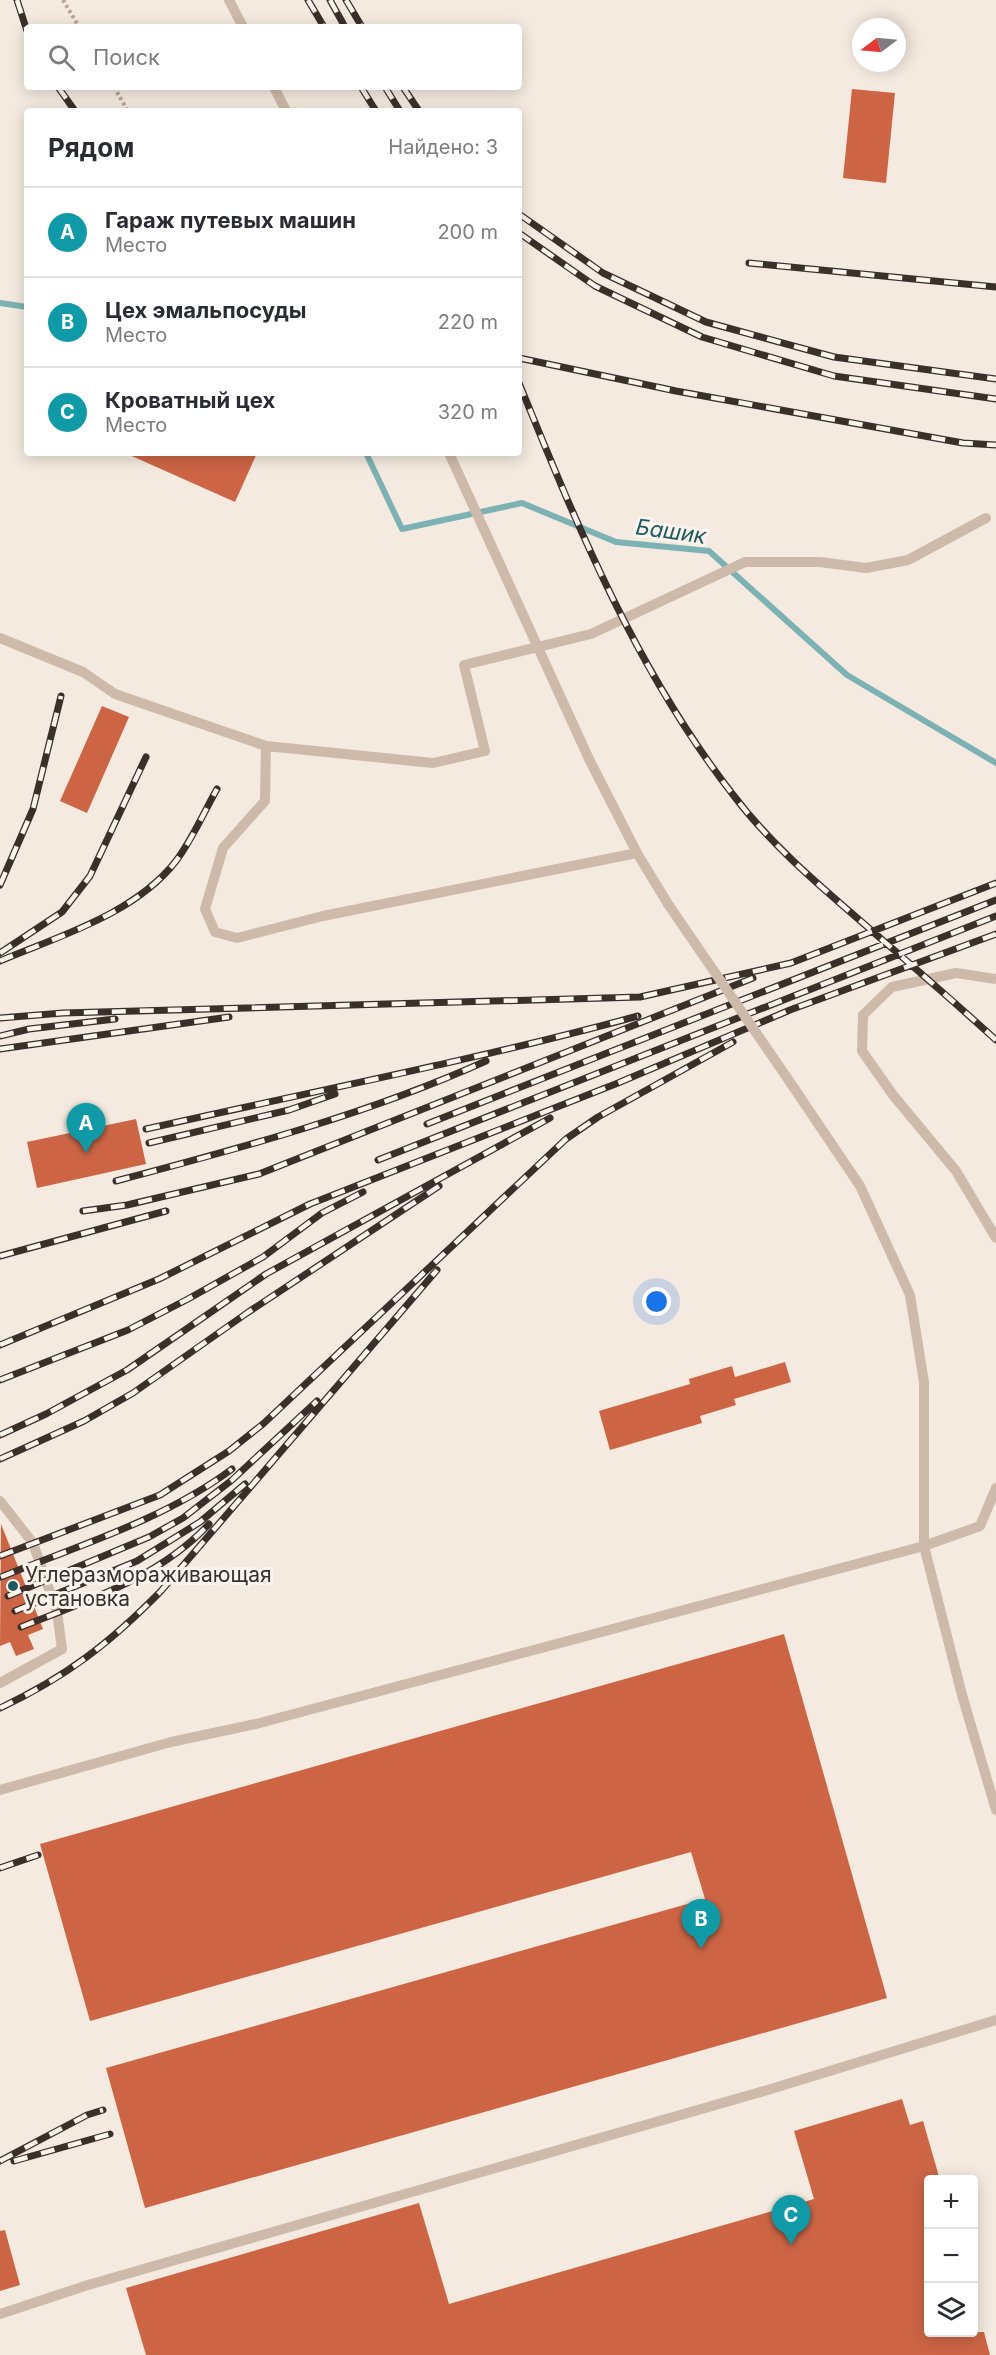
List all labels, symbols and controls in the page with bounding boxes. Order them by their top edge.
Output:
north arrow [852,18,906,72]
search box [24,24,522,90]
icon: search [45,41,78,74]
text: Поиск [93,44,160,70]
text: Рядом [48,132,134,163]
text: Найдено: 3 [388,135,498,159]
text: Гараж путевых машин [105,207,356,233]
text: A [60,220,75,244]
text: 200 m [437,220,498,244]
text: Место [105,233,167,257]
text: Цех эмальпосуды [105,297,307,323]
text: B [61,310,74,334]
text: 220 m [438,310,498,334]
text: Место [105,323,167,347]
text: Кроватный цех [105,387,275,413]
text: C [60,400,75,424]
text: 320 m [438,400,498,424]
text: Место [105,413,167,437]
water label: Башик [634,513,709,549]
pin: A [66,1104,106,1153]
your location [642,1287,671,1316]
place label: Углеразмораживающая установка [25,1562,272,1611]
marker: Углеразмораживающая установка [6,1579,20,1593]
pin: B [682,1900,720,1949]
map controls [924,2175,978,2337]
button: + [924,2175,978,2229]
pin: C [772,2196,810,2245]
button: − [924,2229,978,2283]
button: layers [924,2283,978,2337]

